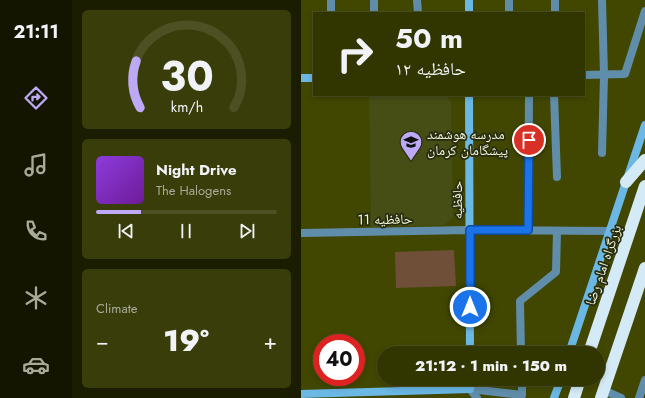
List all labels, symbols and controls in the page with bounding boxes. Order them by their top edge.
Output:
text: 50 m [395,18,463,59]
text: 21:11 [13,19,59,45]
icon: right [329,28,381,80]
text: 30 [160,45,213,106]
text: حافظیه ۱۲ [395,56,466,82]
icon: directions [22,84,50,112]
text: km/h [170,96,203,116]
pin [512,123,546,157]
place label: مدرسه هوشمند پیشگامان کرمان [427,124,508,160]
school or university icon: مدرسه هوشمند پیشگامان کرمان [398,129,424,162]
icon: arrive [518,129,540,151]
icon: music [22,151,50,179]
text: Night Drive [156,159,237,181]
text: The Halogens [156,181,231,200]
street label: حافظیه [447,181,467,219]
street label: حافظیه 11 [357,209,413,229]
icon: phone [22,217,50,245]
icon: previous [115,220,137,242]
icon: pause [175,220,197,242]
icon: next [236,220,258,242]
street label: بزرگراه امام رضا [580,222,626,308]
icon: climate [22,284,50,312]
position arrow [449,286,491,328]
text: Climate [96,299,137,318]
text: 19° [163,319,209,362]
text: − [96,325,109,357]
text: + [263,325,277,357]
speed limit sign: 40 [313,334,365,386]
icon: car [22,351,50,379]
text: 21:12 · 1 min · 150 m [415,355,567,377]

